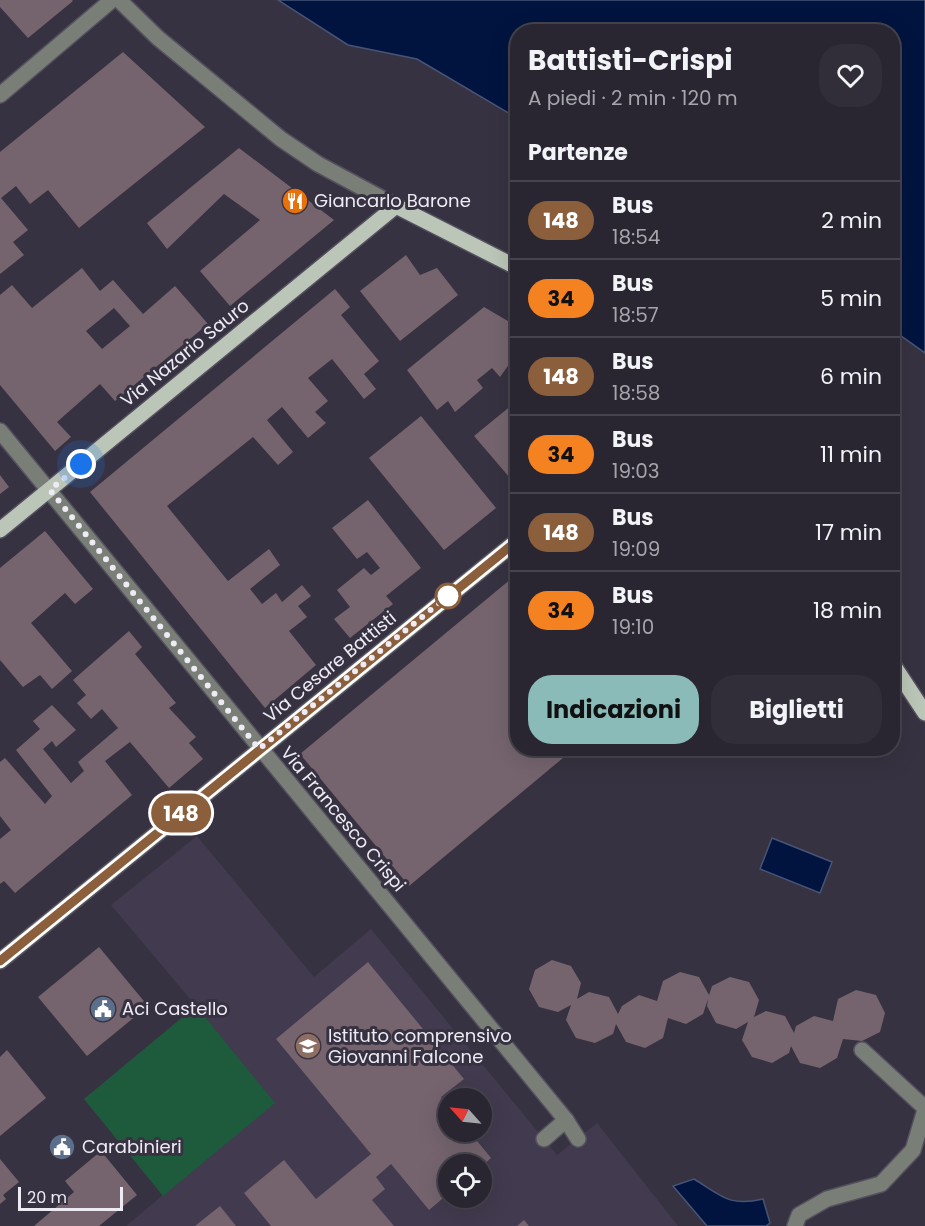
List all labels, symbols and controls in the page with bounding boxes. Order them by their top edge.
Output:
text: Battisti-Crispi [528,41,732,80]
button: heart [819,44,882,107]
text: A piedi · 2 min · 120 m [528,84,738,112]
text: Partenze [528,137,628,168]
restaurant icon: Giancarlo Barone [280,186,310,216]
place label: Giancarlo Barone [314,188,471,213]
text: Bus [612,190,654,221]
text: 2 min [821,205,882,236]
text: 148 [543,206,579,235]
text: 18:54 [612,223,660,251]
text: Bus [612,268,654,299]
text: 5 min [820,283,882,314]
text: 34 [548,284,574,313]
street label: Via Nazario Sauro [115,293,254,412]
text: 18:57 [612,301,659,329]
text: Bus [612,346,654,377]
text: 6 min [820,361,882,392]
text: 148 [543,362,579,391]
text: 18:58 [612,379,660,407]
text: Bus [612,424,654,455]
text: 11 min [820,439,882,470]
text: 34 [548,440,574,469]
your location [66,449,96,479]
text: 19:03 [612,457,660,485]
text: Bus [612,502,654,533]
text: 17 min [815,517,882,548]
text: 148 [543,518,579,547]
text: 19:09 [612,535,660,563]
text: Bus [612,580,654,611]
unlabelled marker [435,583,461,609]
text: 18 min [813,595,882,626]
text: 34 [548,596,574,625]
street label: Via Cesare Battisti [258,605,401,728]
text: 19:10 [612,613,654,641]
button: Indicazioni [528,675,699,744]
button: Biglietti [711,675,882,744]
street label: Via Francesco Crispi [275,741,412,897]
line badge: 148 [146,794,216,832]
text: 148 [163,799,199,828]
public building icon: Aci Castello [88,994,118,1024]
place label: Aci Castello [122,996,228,1021]
place label: Istituto comprensivo Giovanni Falcone [328,1023,512,1069]
school or university icon: Istituto comprensivo Giovanni Falcone [293,1031,323,1061]
north arrow [438,1088,492,1142]
map controls [438,1088,492,1208]
public building icon: Carabinieri [47,1132,77,1162]
place label: Carabinieri [82,1134,182,1159]
button: locate [438,1154,492,1208]
scale bar [18,1184,123,1212]
text: 20 m [27,1186,67,1209]

